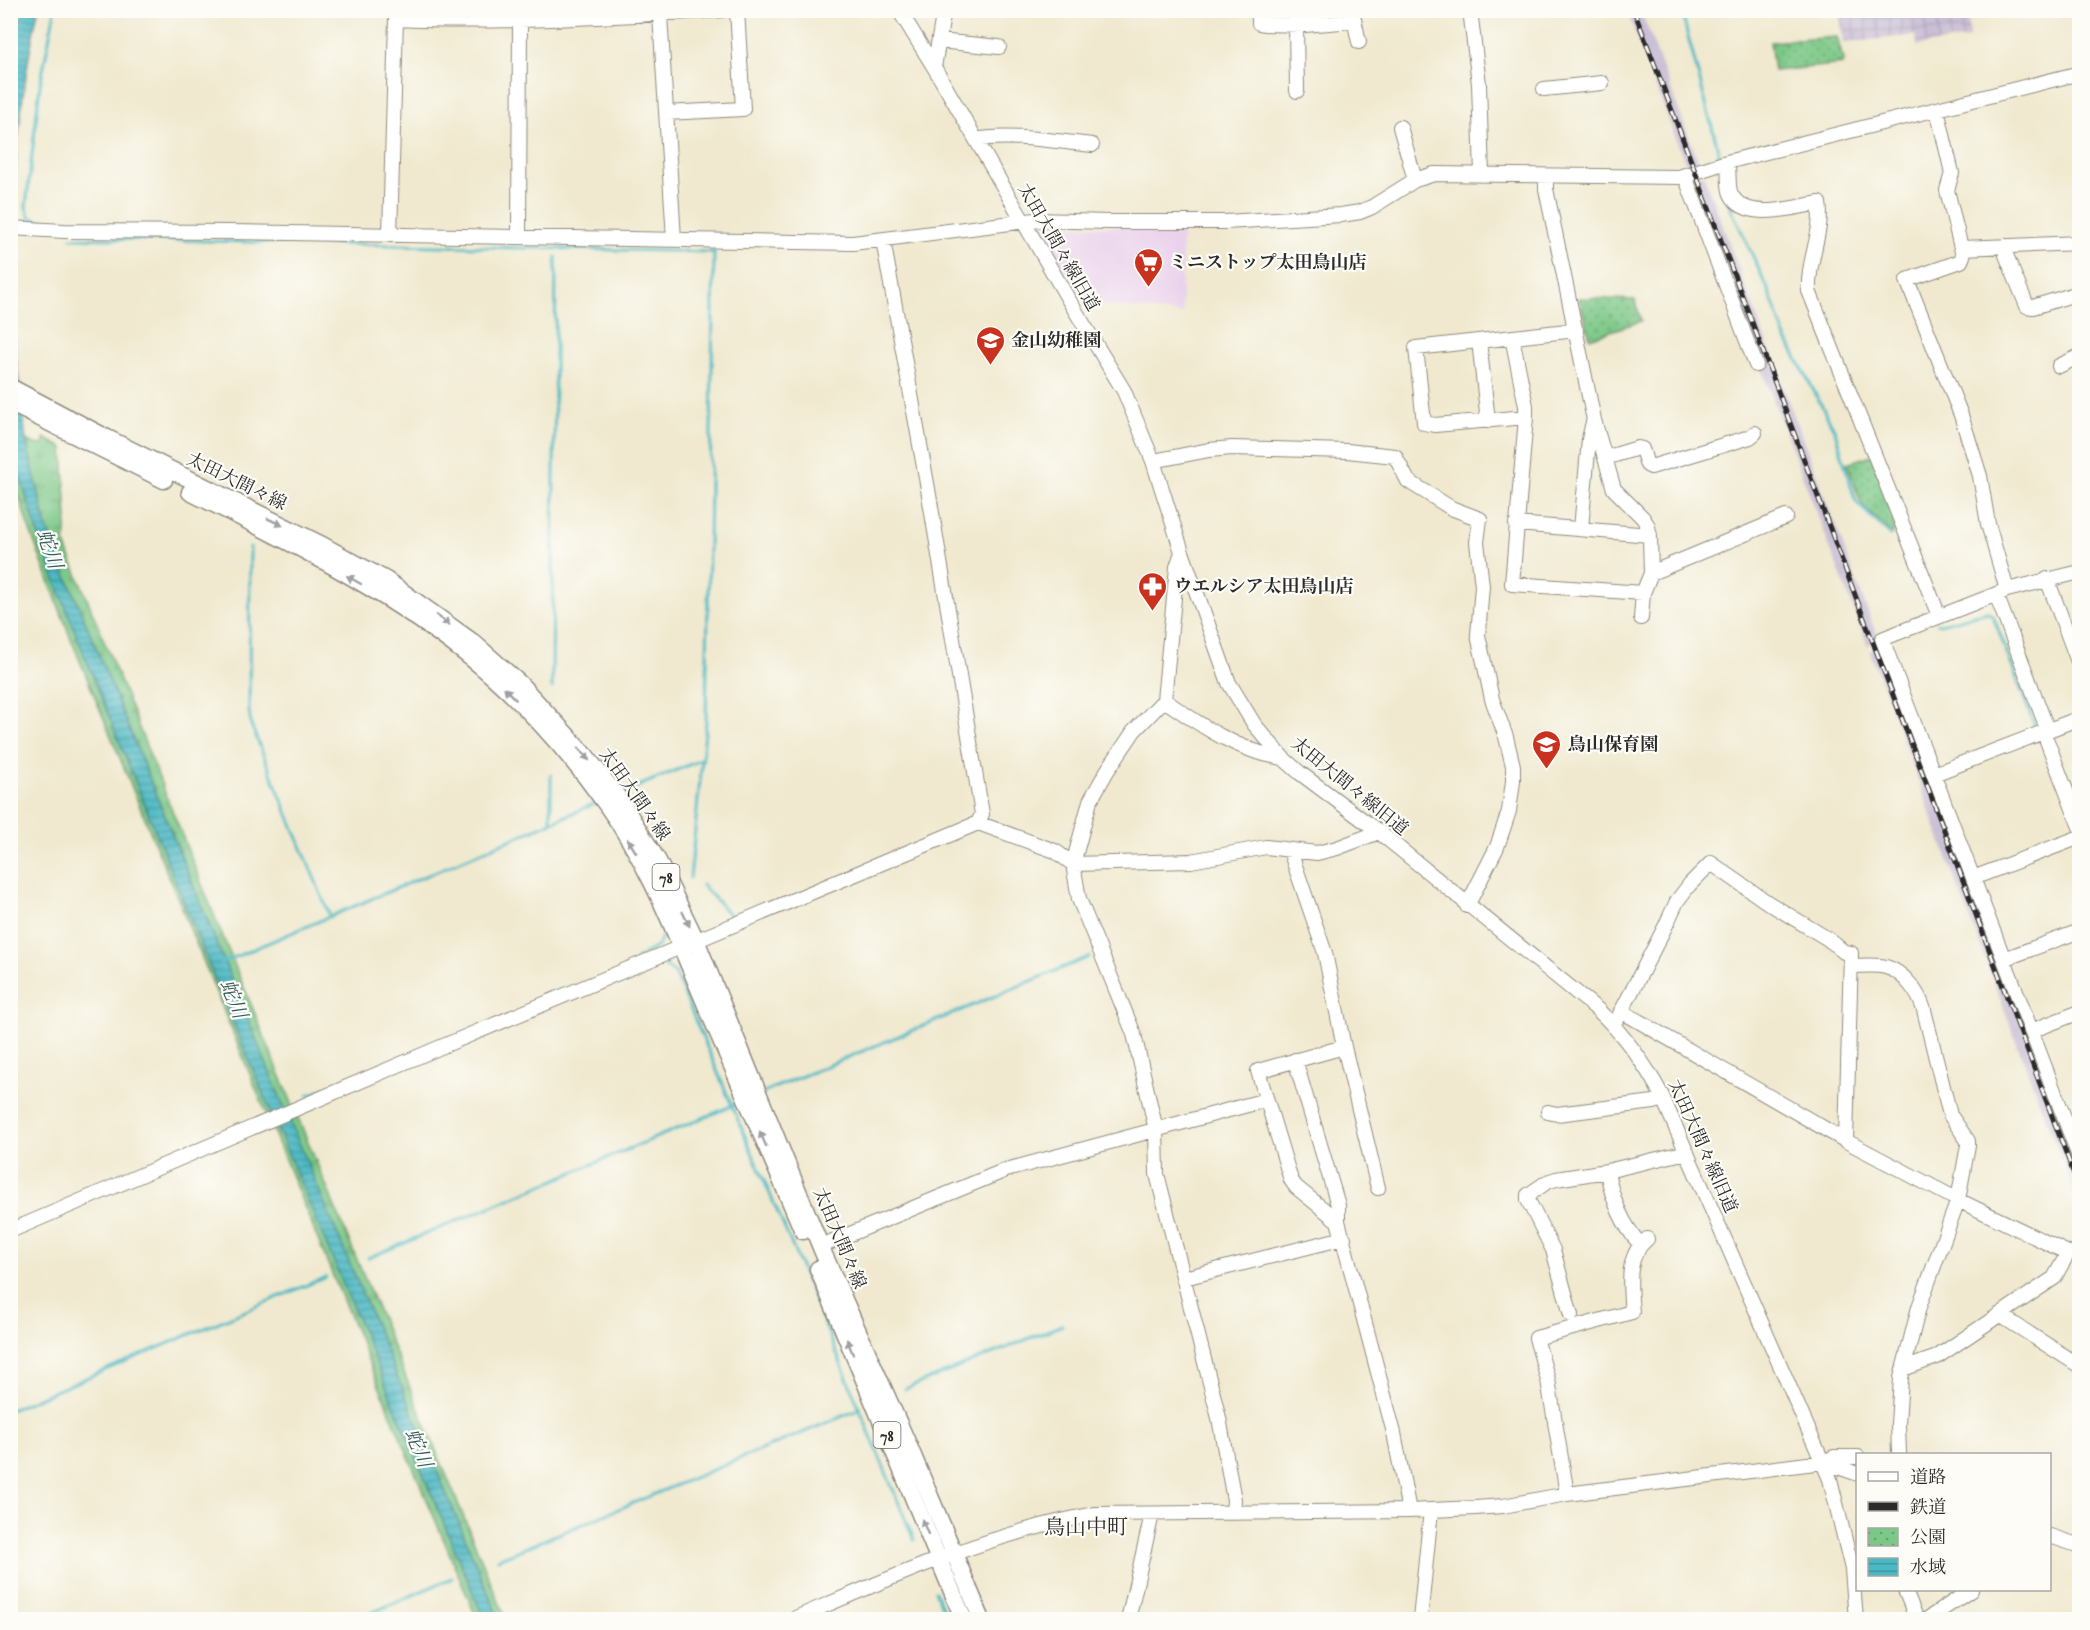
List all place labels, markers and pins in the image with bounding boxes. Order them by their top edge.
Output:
supermarket icon: ミニストップ太田鳥山店 [1132,246,1164,288]
place label: ミニストップ太田鳥山店 [1169,252,1366,275]
school or university icon: 金山幼稚園 [974,324,1006,366]
place label: 金山幼稚園 [1011,330,1101,353]
pharmacy icon: ウエルシア太田鳥山店 [1137,570,1169,612]
place label: ウエルシア太田鳥山店 [1174,576,1354,599]
school or university icon: 鳥山保育園 [1531,728,1563,770]
place label: 鳥山保育園 [1568,734,1658,757]

